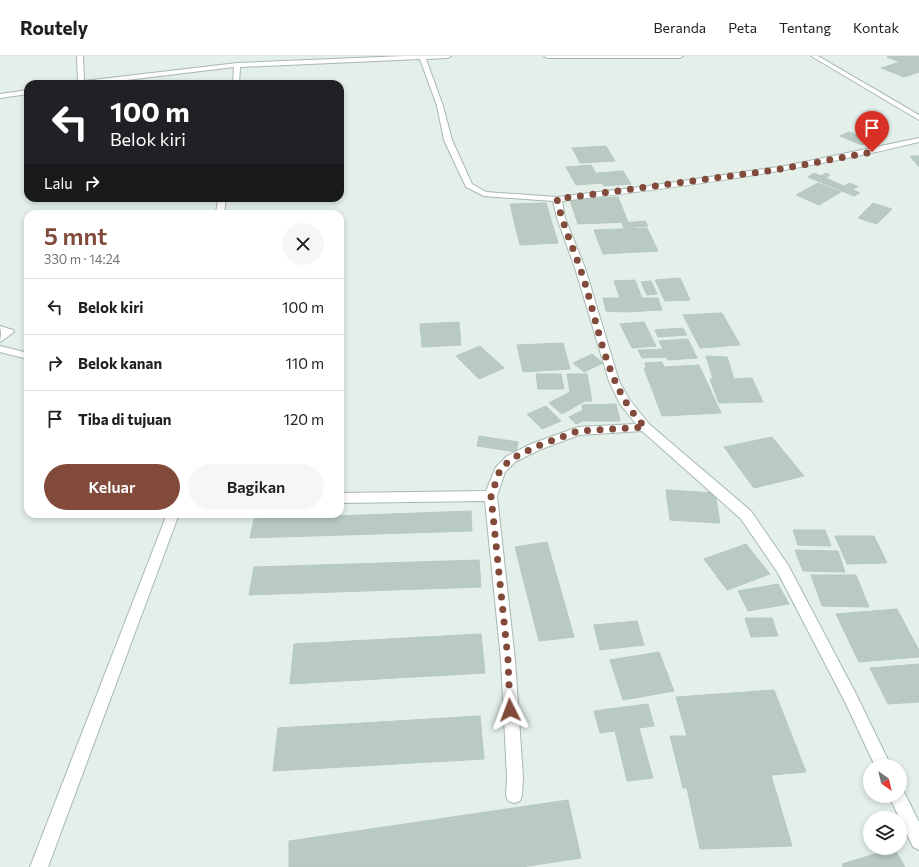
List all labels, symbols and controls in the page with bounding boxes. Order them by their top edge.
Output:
text: Routely [20,16,88,39]
text: Beranda [654,19,706,36]
text: Peta [728,19,757,36]
text: Tentang [779,19,831,36]
text: Kontak [853,19,899,36]
text: 100 m [110,94,190,128]
icon: left [44,96,96,148]
pin [855,111,889,152]
icon: arrive [861,117,883,139]
text: Belok kiri [110,128,186,150]
icon: right [81,172,103,194]
text: Lalu [44,174,73,192]
text: 5 mnt [44,221,107,250]
button: close [282,223,324,265]
text: 330 m · 14:24 [44,251,120,267]
icon: left [44,296,66,318]
text: Belok kiri [78,298,144,316]
text: 100 m [282,298,324,316]
icon: right [44,352,66,374]
text: Belok kanan [78,354,162,372]
text: 110 m [285,354,324,372]
icon: arrive [44,408,66,430]
text: Tiba di tujuan [78,410,172,428]
text: 120 m [284,410,324,428]
button: Keluar [44,464,180,510]
button: Bagikan [188,464,324,510]
position arrow [489,689,531,731]
north arrow [863,759,907,803]
map controls [863,759,907,855]
button: layers [863,811,907,855]

